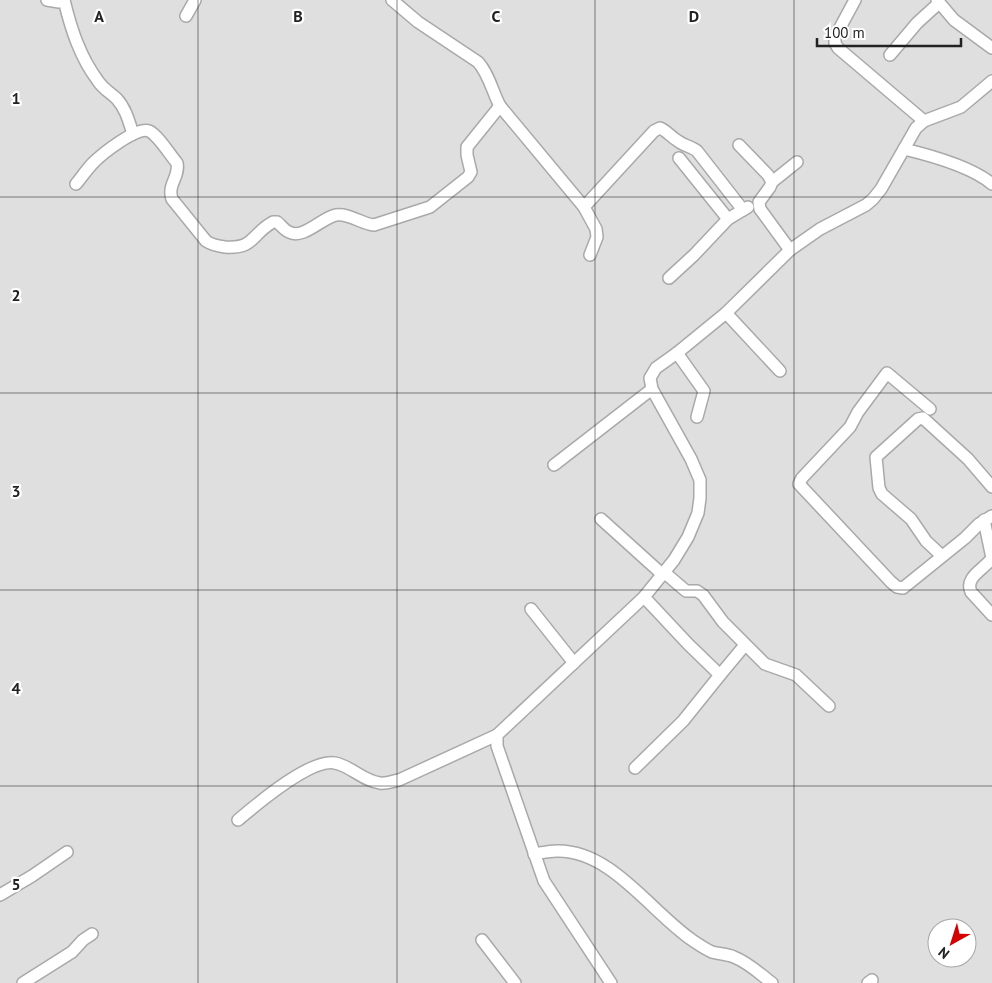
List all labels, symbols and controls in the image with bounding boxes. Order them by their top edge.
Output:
text: A [94,6,104,26]
text: B [293,6,303,26]
text: C [492,6,501,26]
text: D [689,6,699,26]
scale bar [817,15,961,47]
text: 100 m [824,23,865,42]
text: 1 [11,88,21,108]
text: 2 [11,285,21,305]
text: 3 [11,481,21,501]
text: 4 [11,678,21,698]
text: 5 [11,874,21,894]
north arrow [927,918,977,968]
text: N [935,943,953,963]

